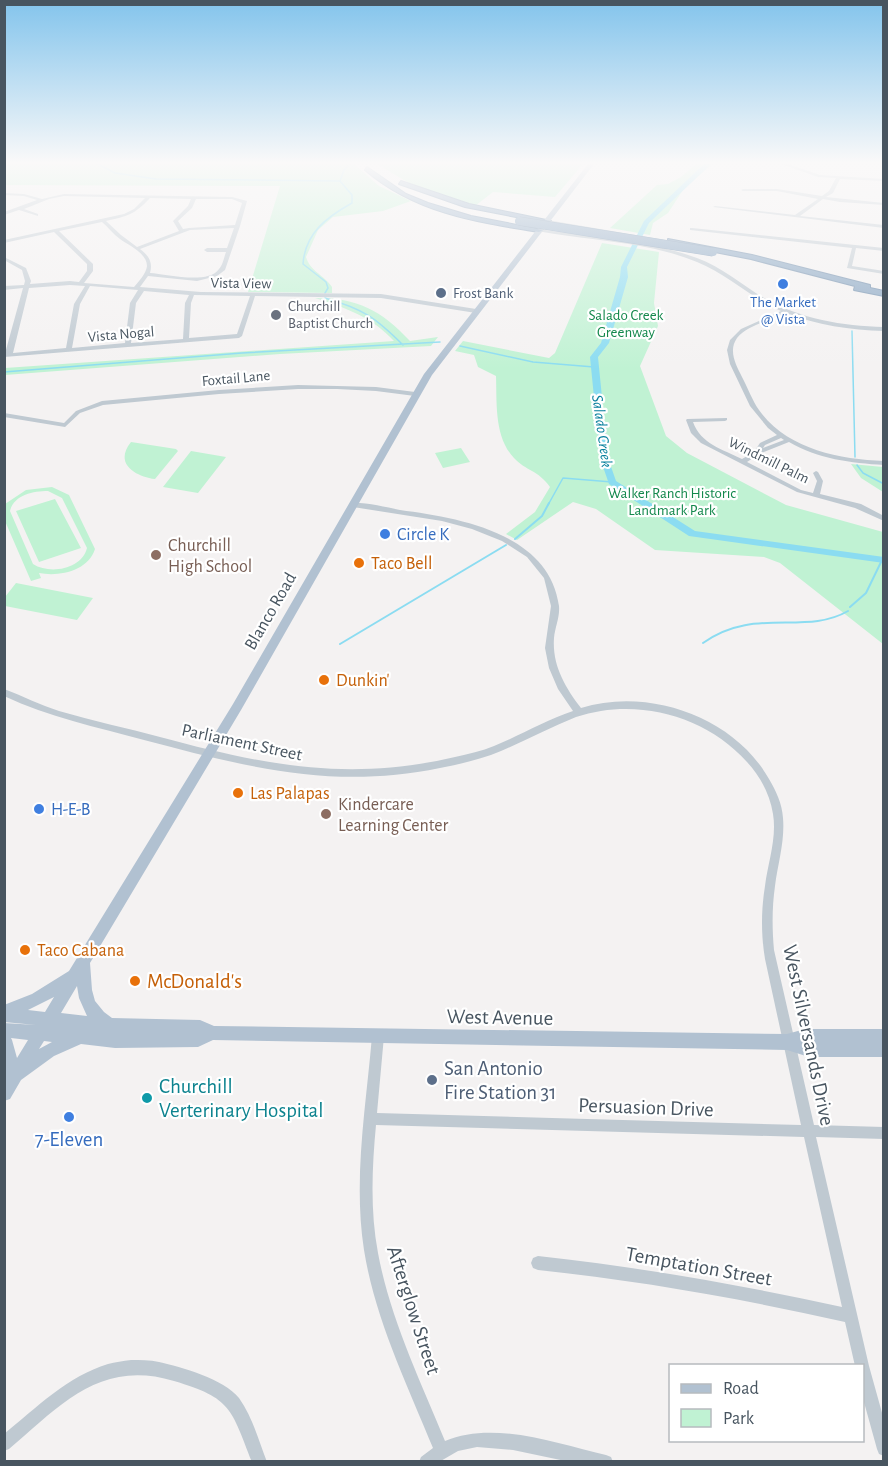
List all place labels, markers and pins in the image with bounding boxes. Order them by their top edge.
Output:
marker: The Market @ Vista [776,277,790,291]
marker: Frost Bank [434,286,448,300]
place label: Frost Bank [453,286,514,301]
place label: The Market @ Vista [750,295,816,327]
place label: Churchill Baptist Church [288,299,373,331]
marker: Churchill Baptist Church [269,308,283,322]
place label: Circle K [397,526,449,544]
marker: Circle K [378,527,392,541]
place label: Churchill High School [168,537,252,576]
marker: Churchill High School [149,548,163,562]
place label: Taco Bell [371,555,432,573]
marker: Taco Bell [352,556,366,570]
place label: Dunkin' [336,672,390,690]
marker: Dunkin' [317,673,331,687]
place label: Las Palapas [250,785,330,803]
marker: Las Palapas [231,786,245,800]
place label: Kindercare Learning Center [338,796,449,835]
place label: H-E-B [51,801,91,819]
marker: H-E-B [32,802,46,816]
marker: Kindercare Learning Center [319,807,333,821]
place label: Taco Cabana [37,942,124,960]
marker: Taco Cabana [18,943,32,957]
place label: McDonald's [147,971,242,992]
marker: McDonald's [128,974,142,988]
place label: San Antonio Fire Station 31 [444,1058,556,1103]
marker: San Antonio Fire Station 31 [425,1073,439,1087]
place label: Churchill Verterinary Hospital [159,1076,324,1121]
marker: Churchill Verterinary Hospital [140,1091,154,1105]
marker: 7-Eleven [62,1110,76,1124]
place label: 7-Eleven [35,1129,103,1150]

